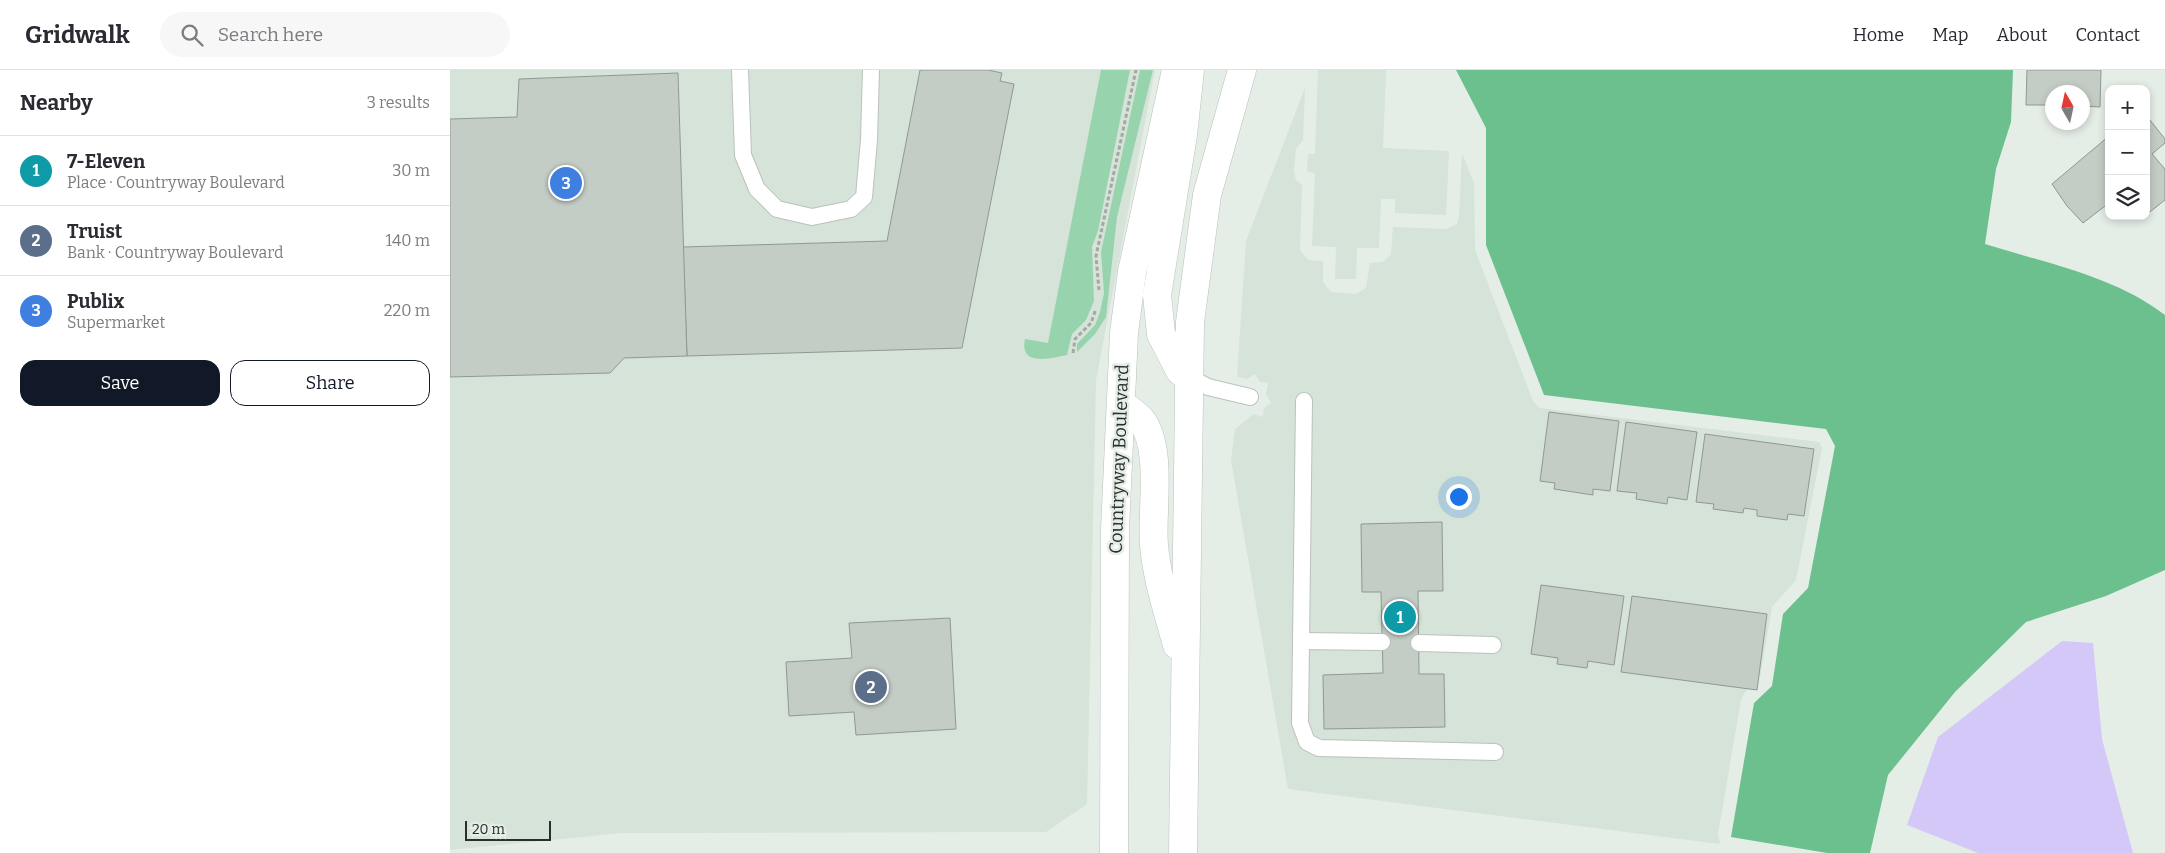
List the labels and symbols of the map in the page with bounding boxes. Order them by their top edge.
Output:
north arrow [2045,85,2090,130]
pin: 3 [550,164,582,202]
street label: Countryway Boulevard [1105,363,1133,554]
your location [1446,484,1472,510]
pin: 1 [1384,598,1416,636]
pin: 2 [855,668,887,706]
scale bar [465,818,551,841]

